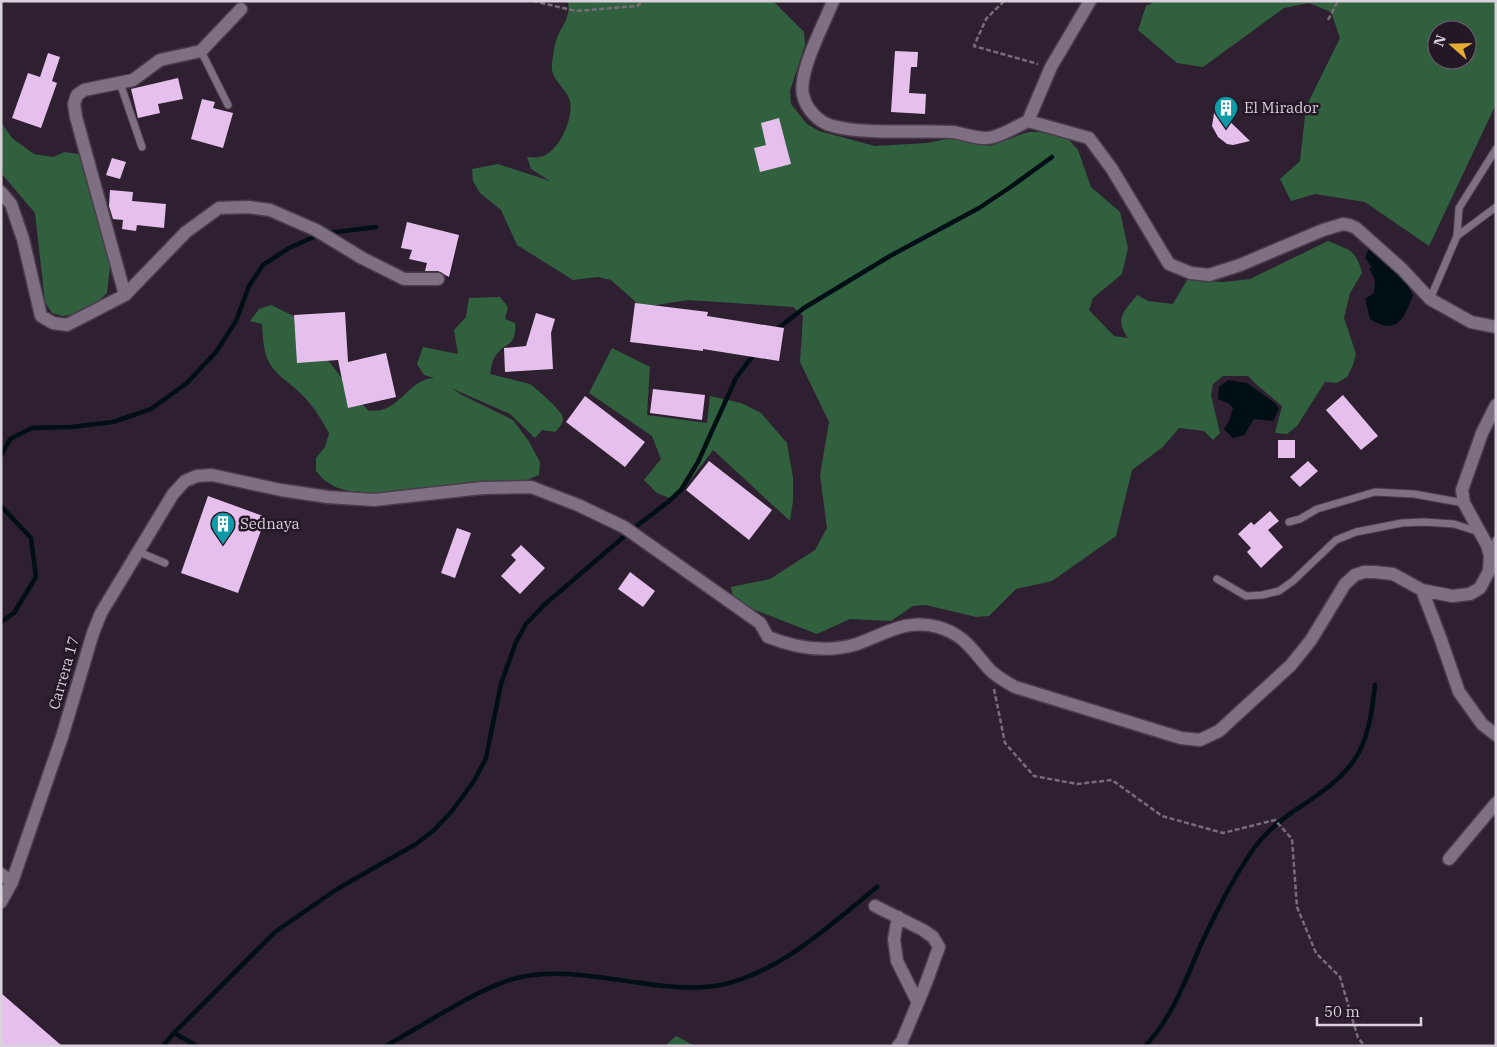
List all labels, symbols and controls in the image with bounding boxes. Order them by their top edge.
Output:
north arrow [1427,20,1477,70]
text: N [1429,32,1450,49]
building icon: El Mirador [1213,95,1239,129]
place label: El Mirador [1244,98,1319,117]
building icon: Sednaya [210,511,236,545]
place label: Sednaya [240,514,300,533]
street label: Carrera 17 [44,634,83,712]
scale bar [1317,994,1421,1026]
text: 50 m [1324,1002,1360,1021]

